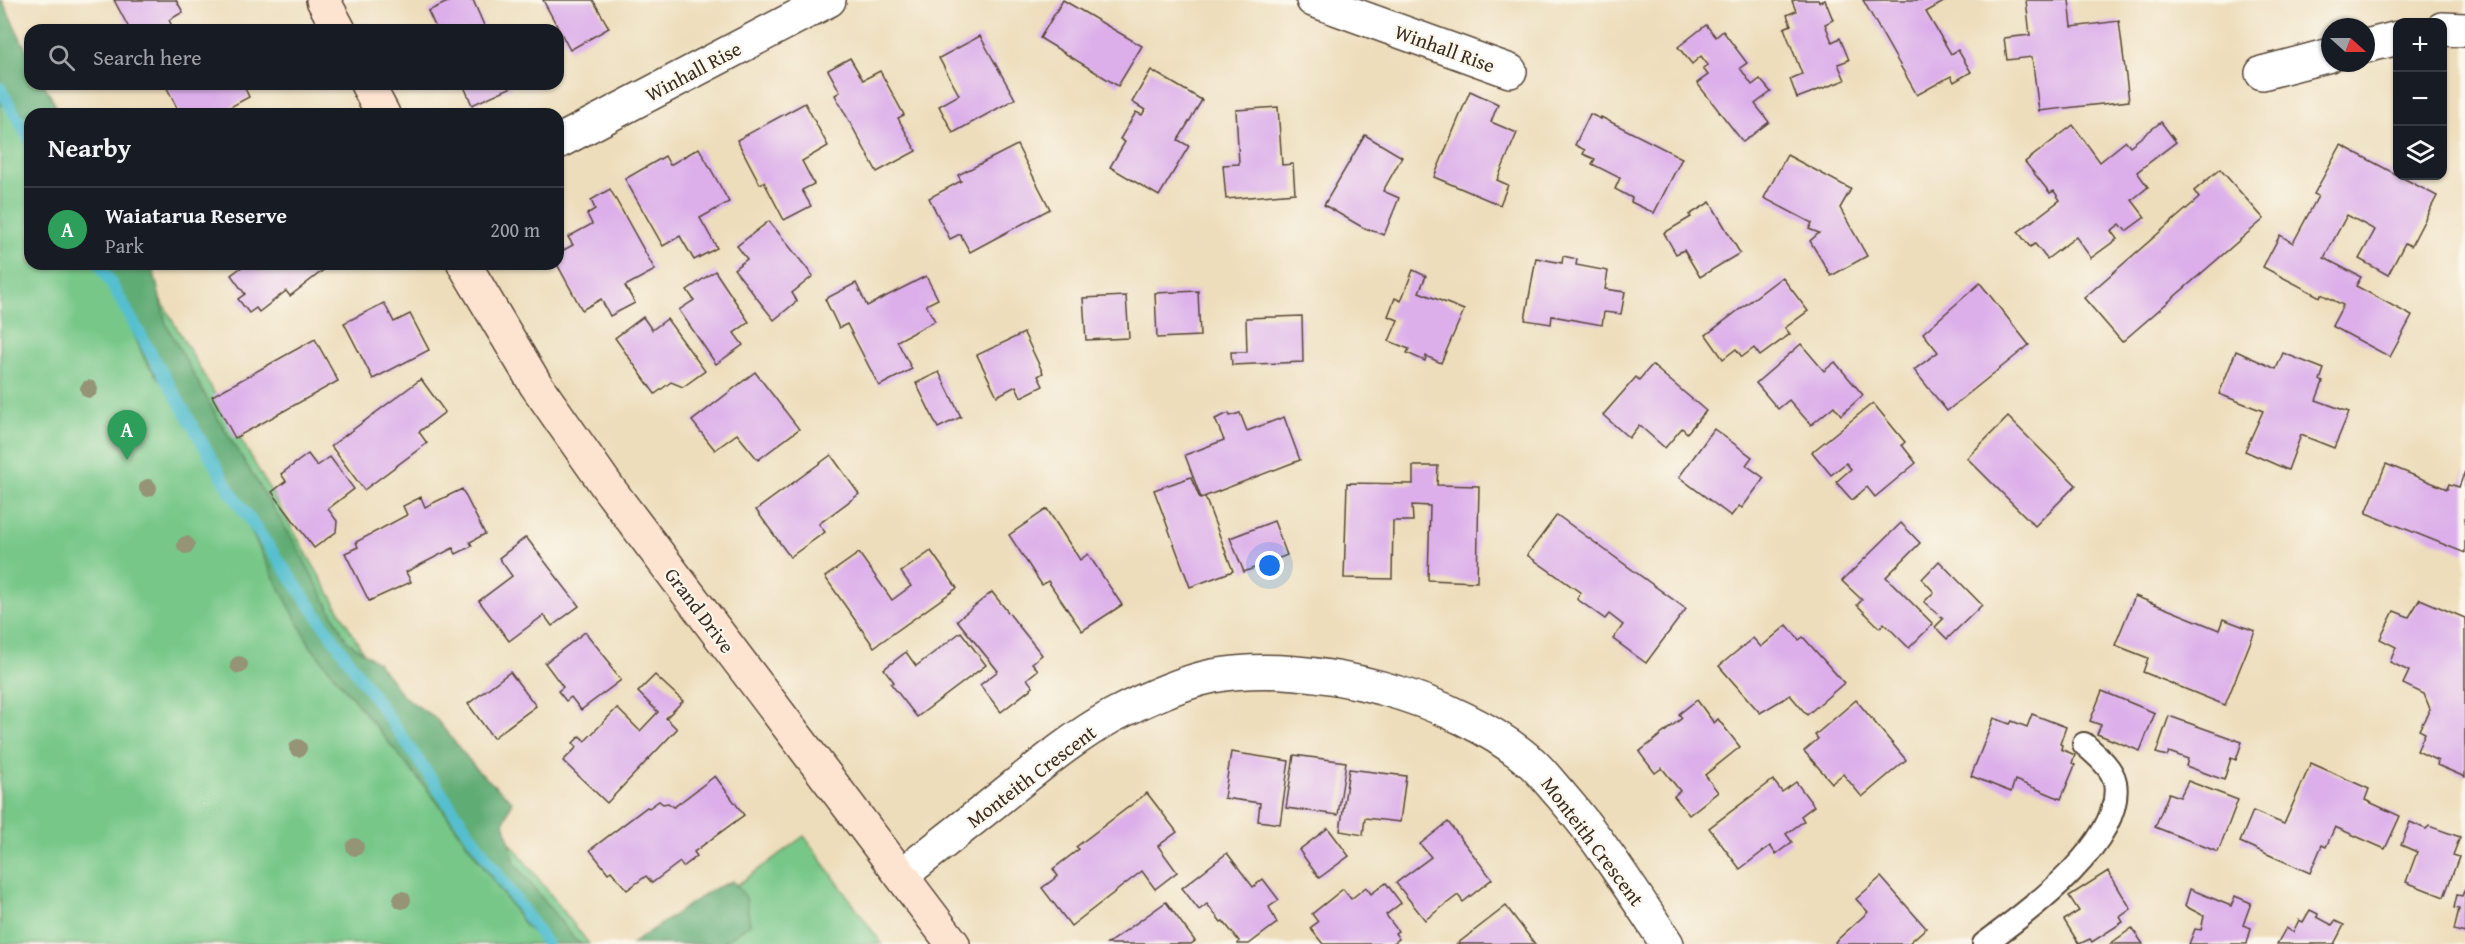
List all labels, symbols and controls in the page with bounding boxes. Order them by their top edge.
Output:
street label: Winhall Rise [1391,16,1499,80]
north arrow [2321,18,2375,72]
map controls [2393,18,2447,180]
button: + [2393,18,2447,72]
search box [24,24,564,90]
street label: Winhall Rise [640,34,746,108]
icon: search [45,41,78,74]
text: Search here [93,41,202,73]
button: − [2393,72,2447,126]
button: layers [2393,126,2447,180]
text: Nearby [48,128,131,167]
text: Waiatarua Reserve [105,199,287,231]
text: A [61,215,74,244]
text: 200 m [490,215,540,244]
text: Park [105,231,144,260]
pin: A [108,410,146,460]
your location [1255,551,1284,580]
street label: Grand Drive [658,561,742,659]
street label: Monteith Crescent [960,718,1102,834]
street label: Monteith Crescent [1535,770,1651,912]

